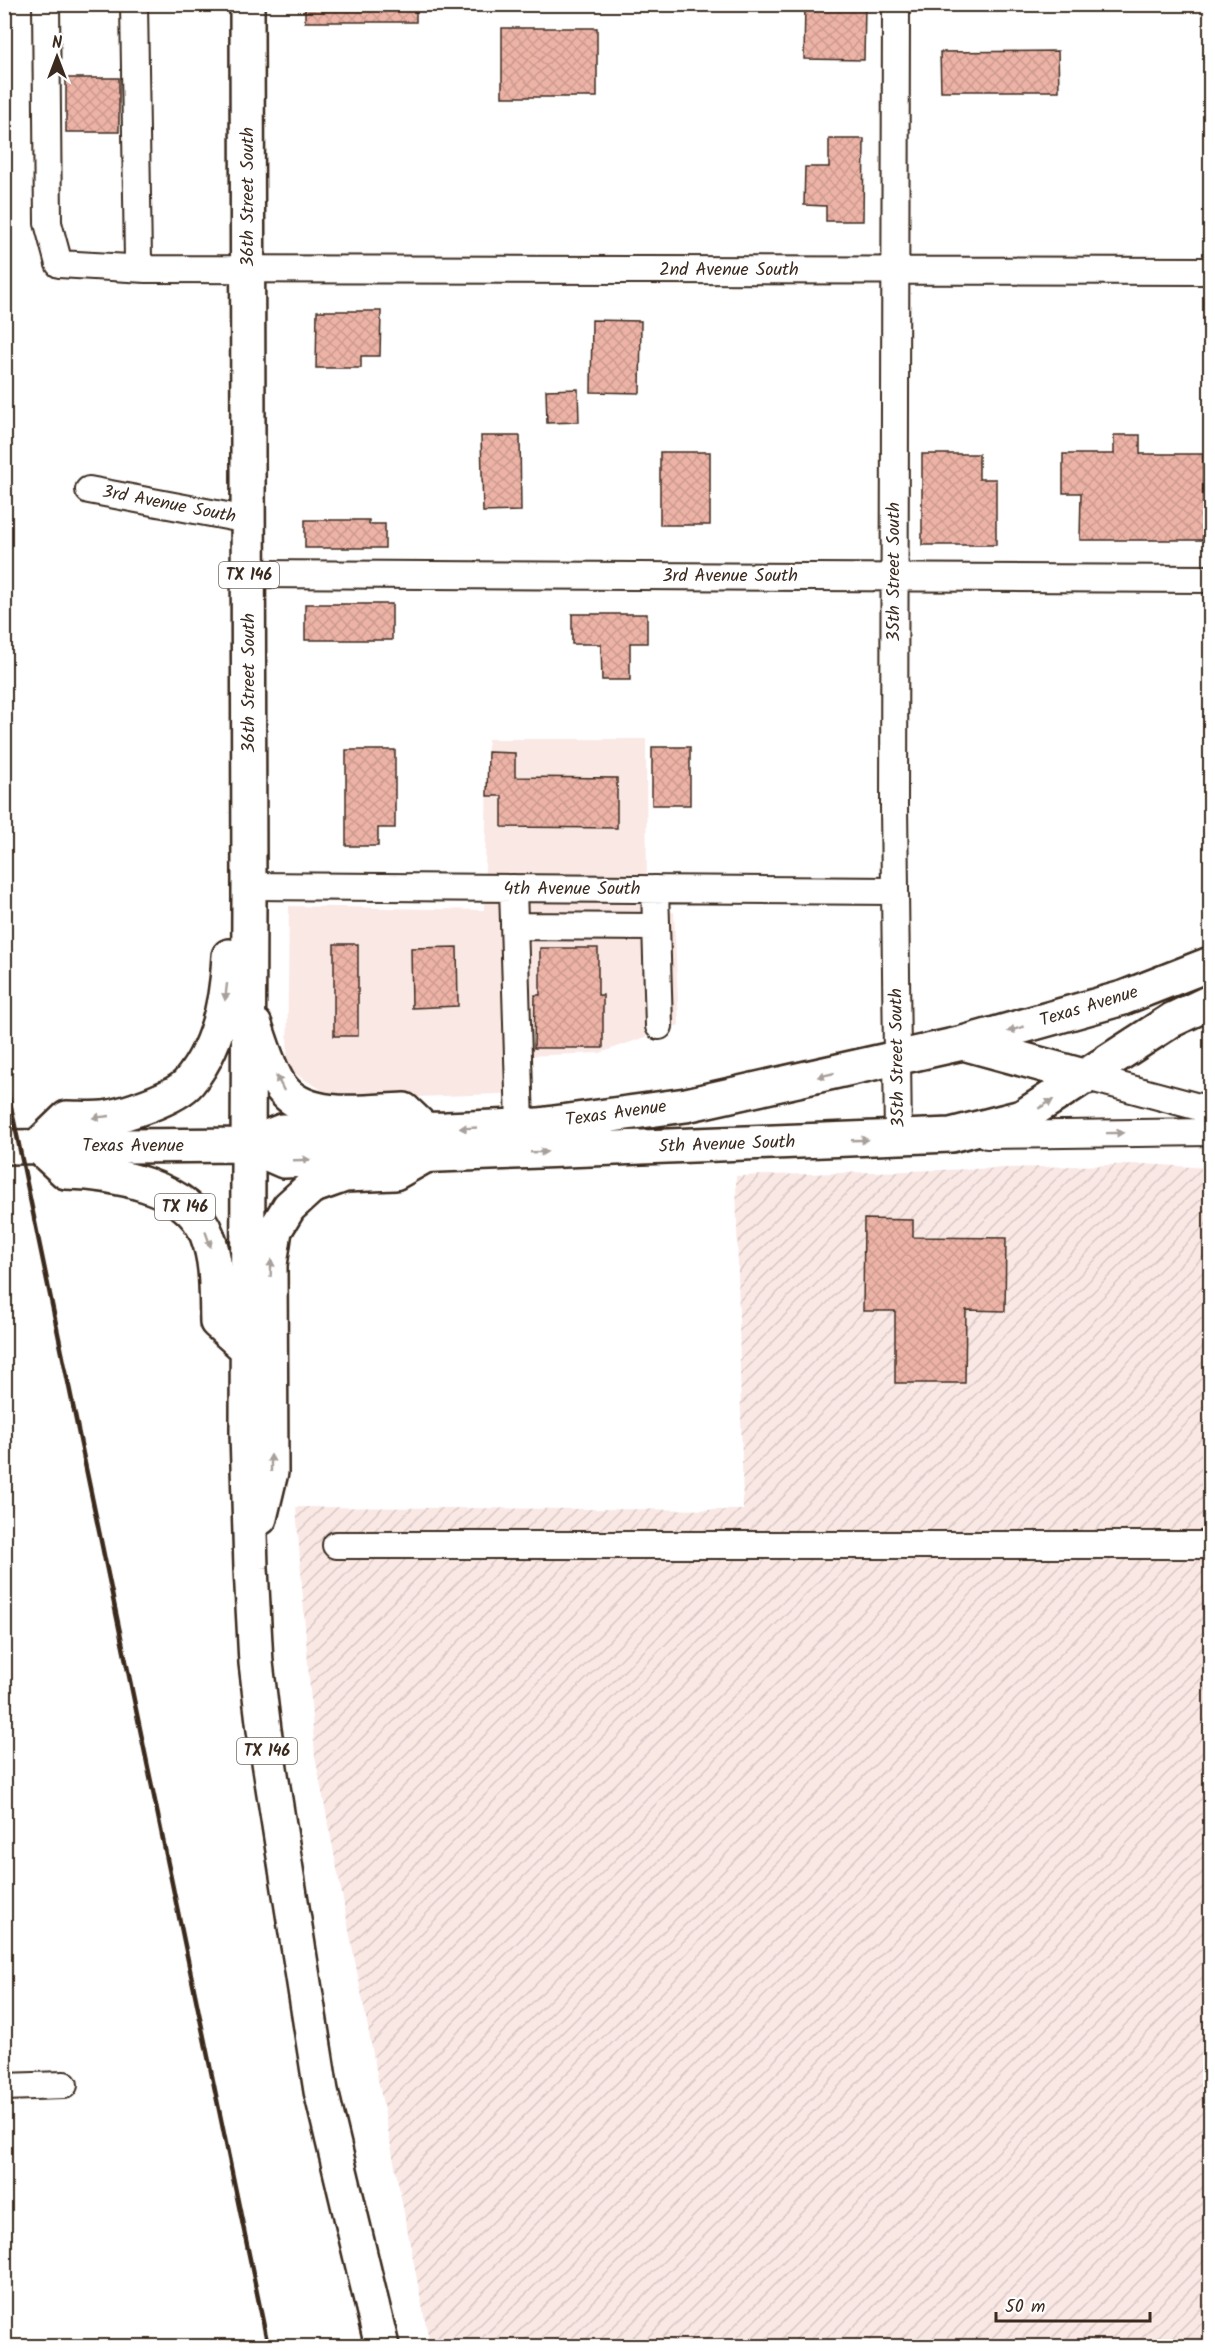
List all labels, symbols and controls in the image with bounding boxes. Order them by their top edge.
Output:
north arrow [27,27,87,87]
text: N [52,31,62,56]
street label: 36th Street South [234,127,263,267]
street label: 2nd Avenue South [659,256,799,285]
street label: 3rd Avenue South [100,478,238,532]
street label: 35th Street South [880,502,909,642]
road number: TX 146 [219,562,279,588]
street label: 3rd Avenue South [662,562,798,591]
street label: 36th Street South [235,613,264,753]
street label: 4th Avenue South [504,875,640,904]
street label: Texas Avenue [1036,978,1142,1036]
one-way arrow [221,982,231,1001]
street label: 35th Street South [882,988,914,1128]
one-way arrow [1007,1024,1025,1034]
one-way arrow [817,1070,836,1080]
one-way arrow [275,1074,284,1091]
street label: Texas Avenue [564,1093,668,1135]
one-way arrow [1038,1098,1054,1109]
one-way arrow [91,1112,110,1122]
one-way arrow [458,1124,477,1133]
street label: 5th Avenue South [658,1128,796,1162]
one-way arrow [1105,1128,1124,1138]
street label: Texas Avenue [82,1132,184,1161]
one-way arrow [850,1136,869,1145]
one-way arrow [530,1148,549,1157]
one-way arrow [293,1155,312,1165]
road number: TX 146 [155,1194,215,1220]
one-way arrow [203,1230,213,1248]
one-way arrow [266,1258,275,1277]
one-way arrow [266,1453,276,1472]
road number: TX 146 [237,1738,297,1764]
scale bar [996,2285,1150,2323]
text: 50 m [1005,2293,1045,2322]

